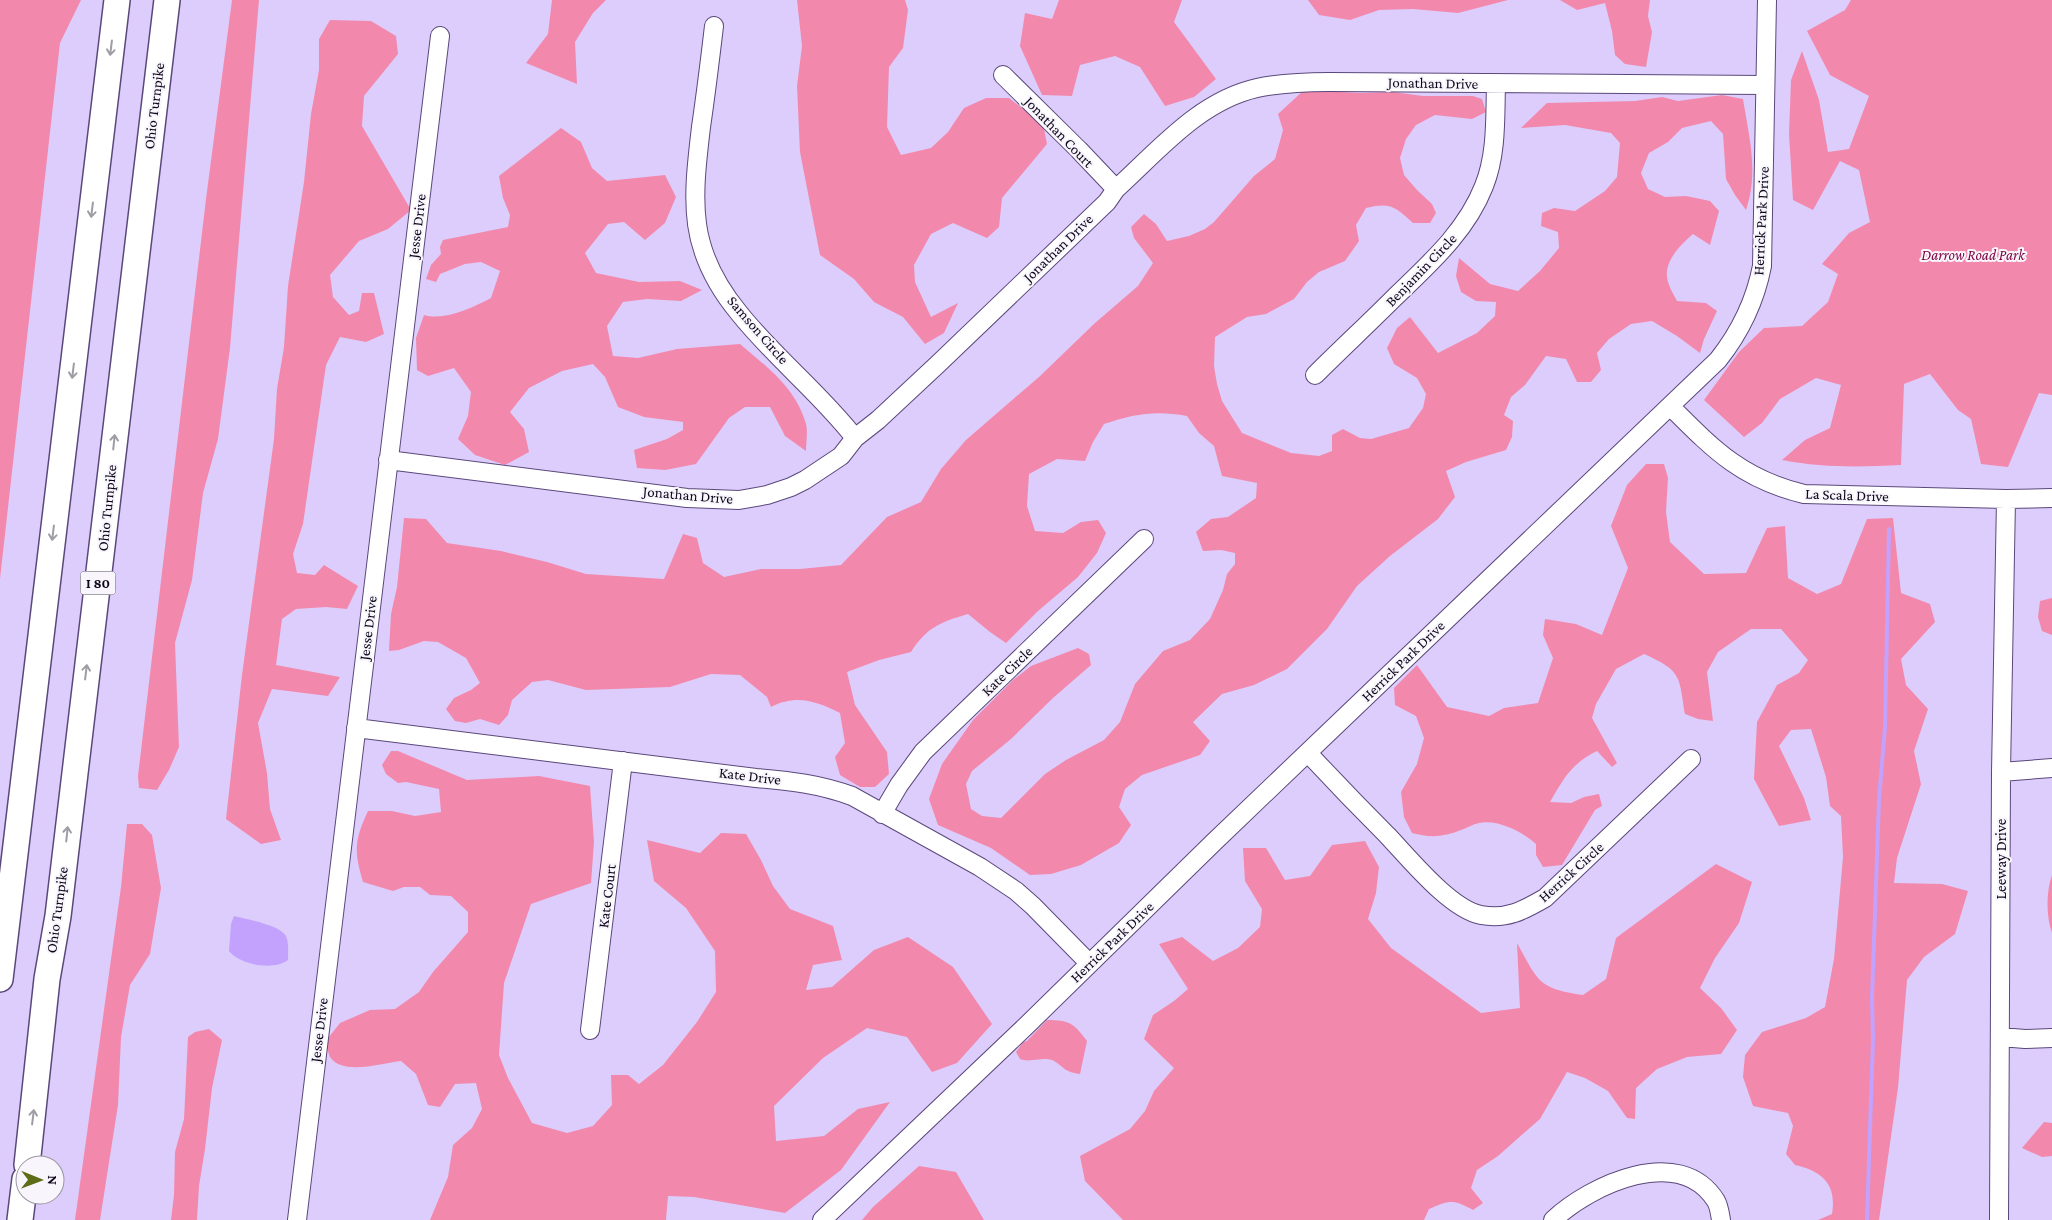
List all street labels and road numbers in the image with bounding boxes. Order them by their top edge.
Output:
street label: Ohio Turnpike [141,61,168,150]
street label: Jonathan Drive [1386,74,1479,93]
street label: Jonathan Court [1019,92,1097,172]
street label: Herrick Park Drive [1750,166,1772,276]
street label: Jesse Drive [405,192,430,261]
street label: Jonathan Drive [1019,211,1097,287]
street label: Benjamin Circle [1382,230,1461,310]
street label: Samson Circle [724,293,792,368]
street label: Ohio Turnpike [94,463,121,552]
street label: Jonathan Drive [640,483,734,508]
street label: La Scala Drive [1805,486,1890,504]
road number: I 80 [80,572,116,594]
street label: Jesse Drive [356,594,381,663]
street label: Herrick Park Drive [1358,617,1448,705]
street label: Kate Circle [978,643,1036,699]
street label: Kate Drive [718,764,782,788]
street label: Leeway Drive [1993,818,2010,899]
street label: Herrick Circle [1535,838,1607,905]
street label: Kate Court [595,862,619,929]
street label: Ohio Turnpike [43,865,72,954]
street label: Herrick Park Drive [1067,898,1157,986]
street label: Jesse Drive [307,996,332,1065]

